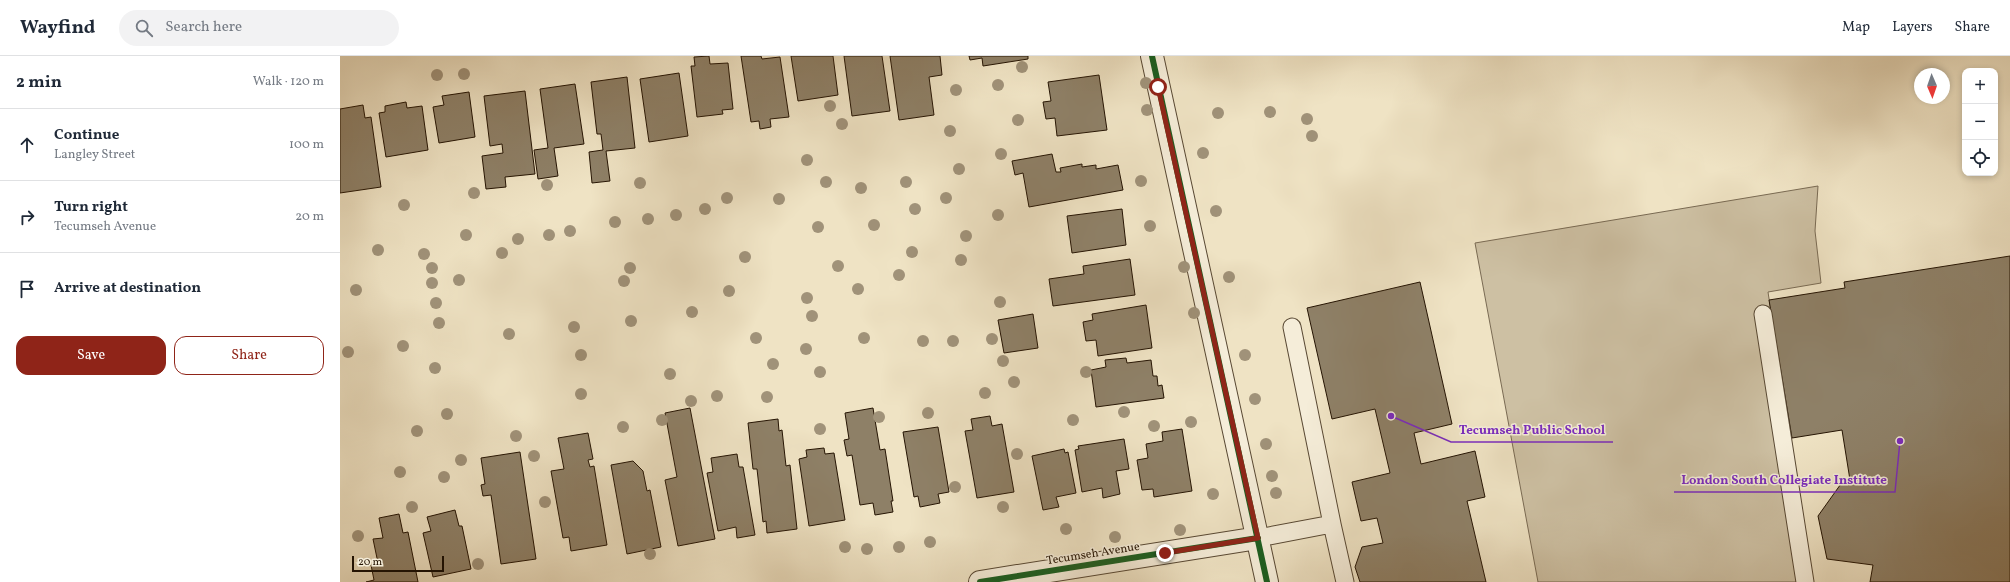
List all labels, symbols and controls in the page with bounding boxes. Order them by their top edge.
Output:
search box [119,10,399,46]
text: Wayfind [20,15,95,41]
icon: search [133,17,155,39]
text: Search here [165,17,242,38]
text: Map [1842,18,1870,37]
text: Layers [1892,18,1932,37]
text: Share [1954,18,1990,37]
north arrow [1914,68,1950,104]
map controls [1962,68,1998,176]
button: + [1962,68,1998,104]
text: 2 min [16,71,62,94]
text: Walk · 120 m [253,73,324,91]
route start [1149,78,1167,96]
button: − [1962,104,1998,140]
text: Continue [54,125,119,146]
icon: ahead [16,134,38,156]
text: 100 m [289,136,324,154]
button: locate [1962,140,1998,176]
text: Langley Street [54,146,135,164]
text: Turn right [54,197,128,218]
icon: right [16,206,38,228]
text: 20 m [295,208,324,226]
text: Tecumseh Avenue [54,218,156,236]
icon: arrive [16,278,38,300]
text: Arrive at destination [54,278,201,299]
button: Save [16,336,166,375]
button: Share [174,336,324,375]
callout: Tecumseh Public School [1451,417,1613,442]
text: Tecumseh Public School [1459,422,1606,440]
callout: London South Collegiate Institute [1674,467,1895,492]
text: London South Collegiate Institute [1681,472,1887,490]
street label: Tecumseh Avenue [1045,539,1141,569]
route end [1156,544,1174,562]
scale bar [352,554,444,573]
text: 20 m [358,555,382,570]

